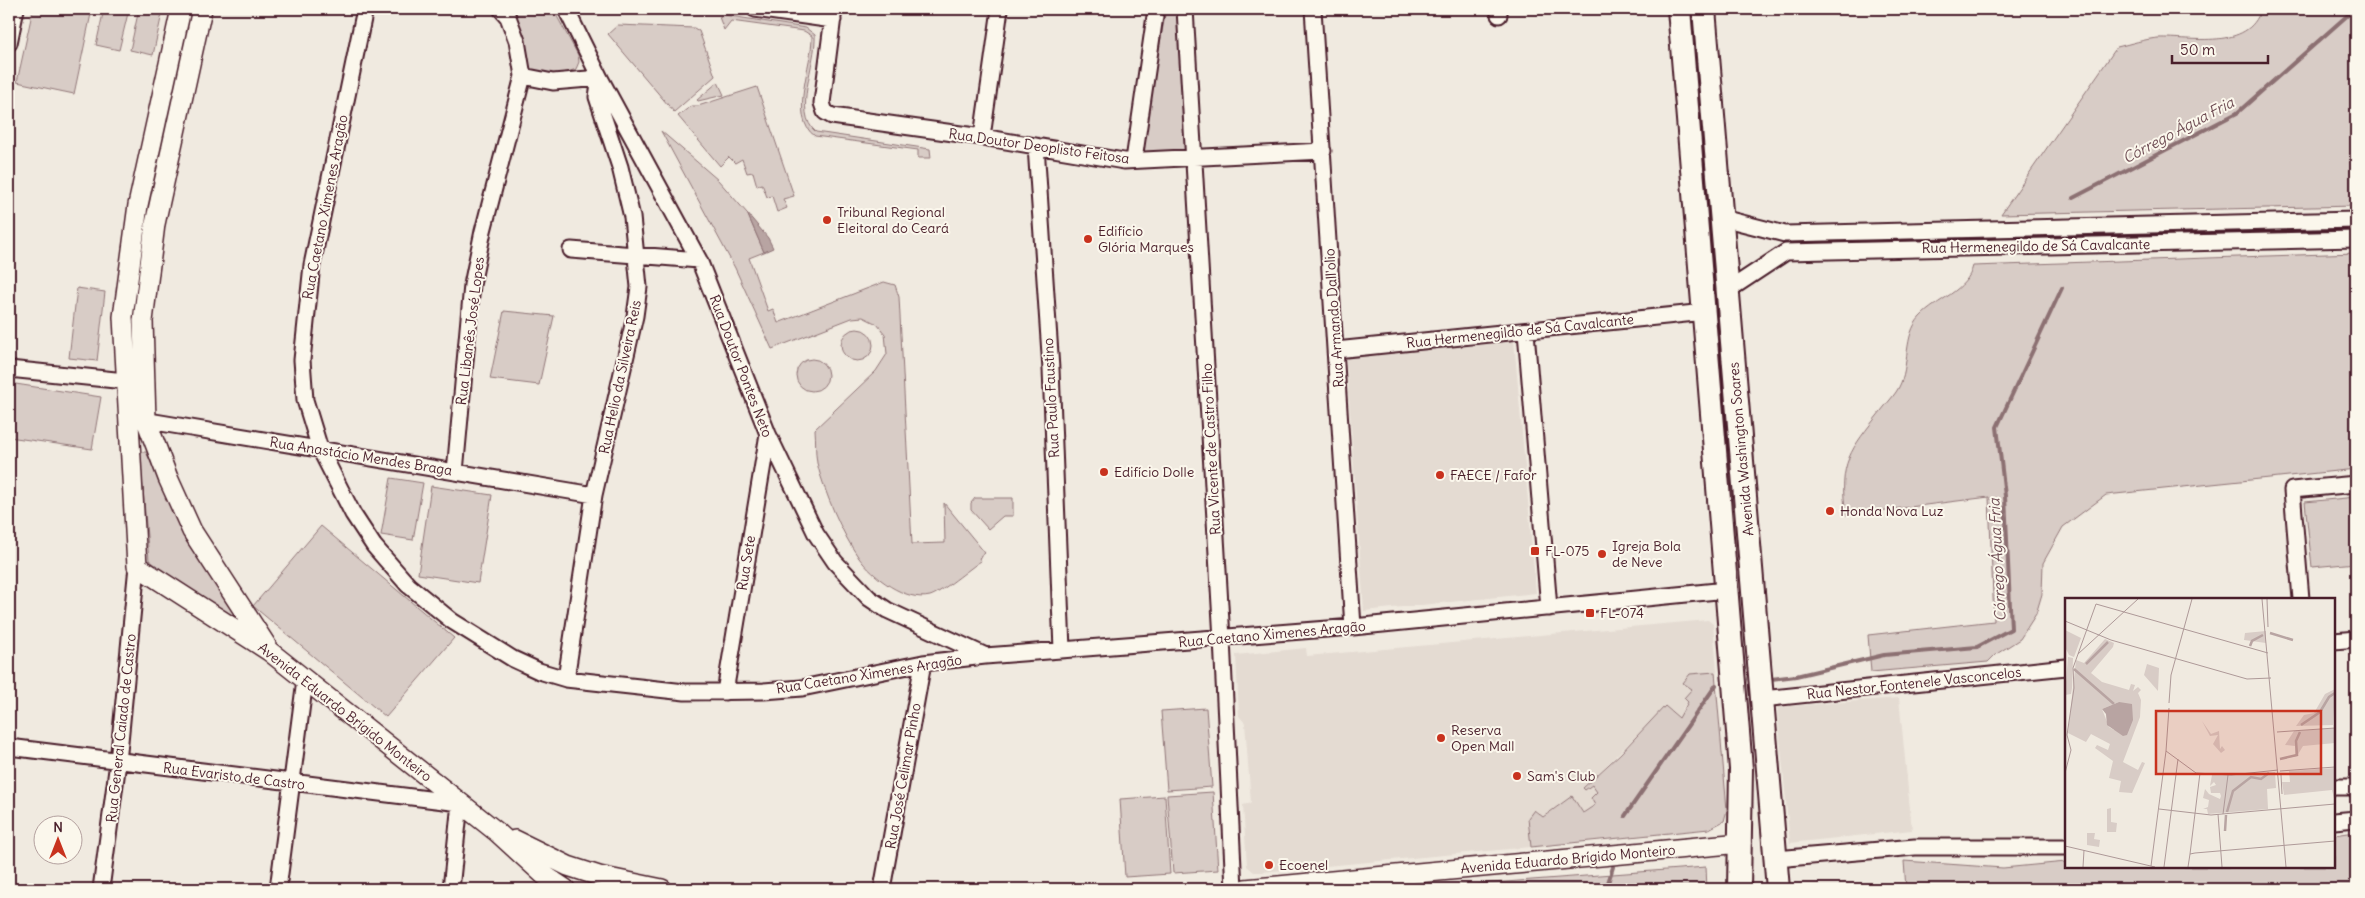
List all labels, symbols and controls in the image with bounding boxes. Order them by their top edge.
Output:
scale bar [2172,32,2269,64]
text: 50 m [2180,40,2215,59]
water label: Córrego Água Fria [2119,92,2238,167]
street label: Rua Caetano Ximenes Aragão [298,113,352,301]
street label: Rua Doutor Deoplisto Feitosa [947,124,1131,168]
place label: Tribunal Regional Eleitoral do Ceará [837,203,949,237]
marker: Tribunal Regional Eleitoral do Ceará [821,214,833,226]
place label: Edifício Glória Marques [1098,222,1194,256]
marker: Edifício Glória Marques [1082,233,1094,245]
street label: Rua Hermenegildo de Sá Cavalcante [1922,235,2150,257]
street label: Rua Armando Dall'olio [1320,248,1348,388]
street label: Rua Libanês José Lopes [452,256,488,406]
street label: Rua Doutor Pontes Neto [705,292,777,440]
street label: Rua Helio da Silveira Reis [595,298,645,456]
street label: Rua Hermenegildo de Sá Cavalcante [1405,310,1635,352]
street label: Rua Paulo Faustino [1039,337,1063,459]
street label: Avenida Washington Soares [1724,361,1758,537]
street label: Rua Vicente de Castro Filho [1198,362,1224,535]
street label: Rua Anastácio Mendes Braga [268,433,454,479]
place label: Edifício Dolle [1114,463,1194,481]
marker: Edifício Dolle [1098,466,1110,478]
place label: FAECE / Fafor [1450,466,1537,484]
marker: FAECE / Fafor [1434,469,1446,481]
water label: Córrego Água Fria [1984,497,2010,622]
place label: Honda Nova Luz [1840,502,1944,520]
marker: Honda Nova Luz [1824,505,1836,517]
street label: Rua Sete [733,534,759,592]
place label: Igreja Bola de Neve [1612,537,1681,571]
place label: FL-075 [1545,542,1589,560]
marker: FL-075 [1529,545,1541,557]
marker: Igreja Bola de Neve [1596,548,1608,560]
inset map [2065,598,2335,868]
place label: FL-074 [1600,604,1644,622]
marker: FL-074 [1584,607,1596,619]
street label: Rua Caetano Ximenes Aragão [1178,617,1367,651]
street label: Rua General Caiado de Castro [102,633,140,823]
street label: Avenida Eduardo Brígido Monteiro [255,639,436,786]
street label: Rua Caetano Ximenes Aragão [775,650,963,698]
street label: Rua Nestor Fontenele Vasconcelos [1806,663,2022,703]
street label: Rua José Celimar Pinho [881,701,925,850]
place label: Reserva Open Mall [1451,721,1514,755]
marker: Reserva Open Mall [1435,732,1447,744]
street label: Rua Evaristo de Castro [162,758,306,794]
place label: Sam's Club [1527,767,1596,785]
marker: Sam's Club [1511,770,1523,782]
north arrow [32,816,82,866]
text: N [53,818,63,836]
street label: Avenida Eduardo Brígido Monteiro [1460,841,1676,877]
place label: Ecoenel [1279,856,1328,874]
marker: Ecoenel [1263,859,1275,871]

